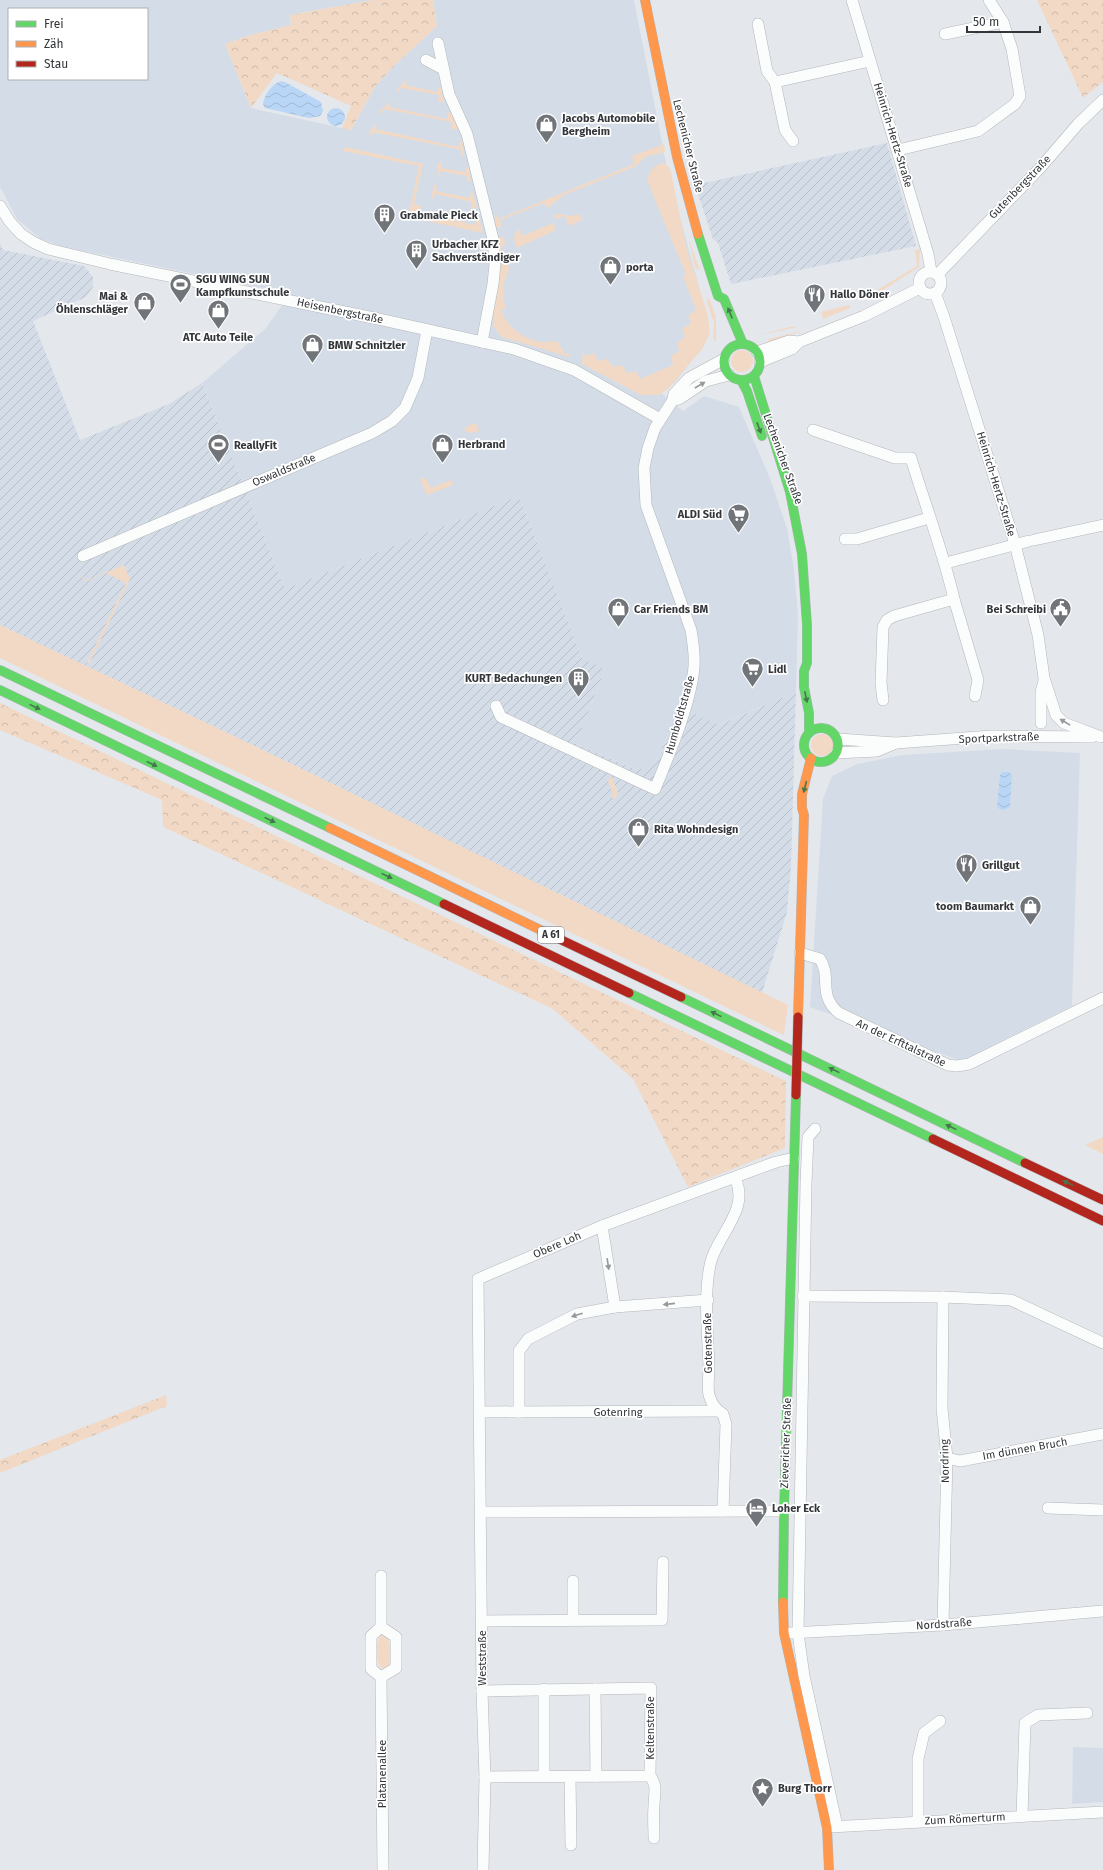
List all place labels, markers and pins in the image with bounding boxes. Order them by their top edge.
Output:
shop icon: Jacobs Automobile Bergheim [533,111,559,144]
place label: Jacobs Automobile Bergheim [561,112,655,138]
building icon: Grabmale Pieck [372,202,398,235]
place label: Grabmale Pieck [400,209,479,222]
building icon: Urbacher KFZ Sachverständiger [404,237,430,270]
place label: Urbacher KFZ Sachverständiger [432,238,520,264]
shop icon: porta [597,254,623,287]
place label: porta [626,261,654,274]
sports icon: SGU WING SUN Kampfkunstschule [168,272,194,305]
place label: SGU WING SUN Kampfkunstschule [196,273,289,299]
restaurant icon: Hallo Döner [801,281,827,314]
place label: Hallo Döner [830,288,890,301]
shop icon: Mai & Öhlenschläger [131,289,157,322]
place label: Mai & Öhlenschläger [56,290,129,316]
shop icon: ATC Auto Teile [205,298,231,331]
place label: ATC Auto Teile [182,331,253,344]
shop icon: BMW Schnitzler [299,332,325,365]
place label: BMW Schnitzler [328,339,406,352]
shop icon: Herbrand [430,431,456,464]
sports icon: ReallyFit [205,432,231,465]
place label: Herbrand [458,438,505,451]
place label: ReallyFit [234,439,278,452]
supermarket icon: ALDI Süd [725,501,751,534]
place label: ALDI Süd [677,508,722,521]
shop icon: Car Friends BM [605,596,631,629]
public building icon: Bei Schreibi [1048,596,1074,629]
place label: Car Friends BM [634,603,708,616]
place label: Bei Schreibi [987,603,1046,616]
supermarket icon: Lidl [739,656,765,689]
place label: Lidl [768,663,787,676]
building icon: KURT Bedachungen [565,665,591,698]
place label: KURT Bedachungen [465,672,562,685]
shop icon: Rita Wohndesign [625,816,651,849]
place label: Rita Wohndesign [654,823,738,836]
restaurant icon: Grillgut [954,852,980,885]
place label: Grillgut [982,859,1020,872]
shop icon: toom Baumarkt [1017,893,1043,926]
place label: toom Baumarkt [936,900,1015,913]
hotel icon: Loher Eck [744,1495,770,1528]
place label: Loher Eck [772,1502,821,1515]
place icon: Burg Thorr [749,1775,775,1808]
place label: Burg Thorr [778,1782,832,1795]

